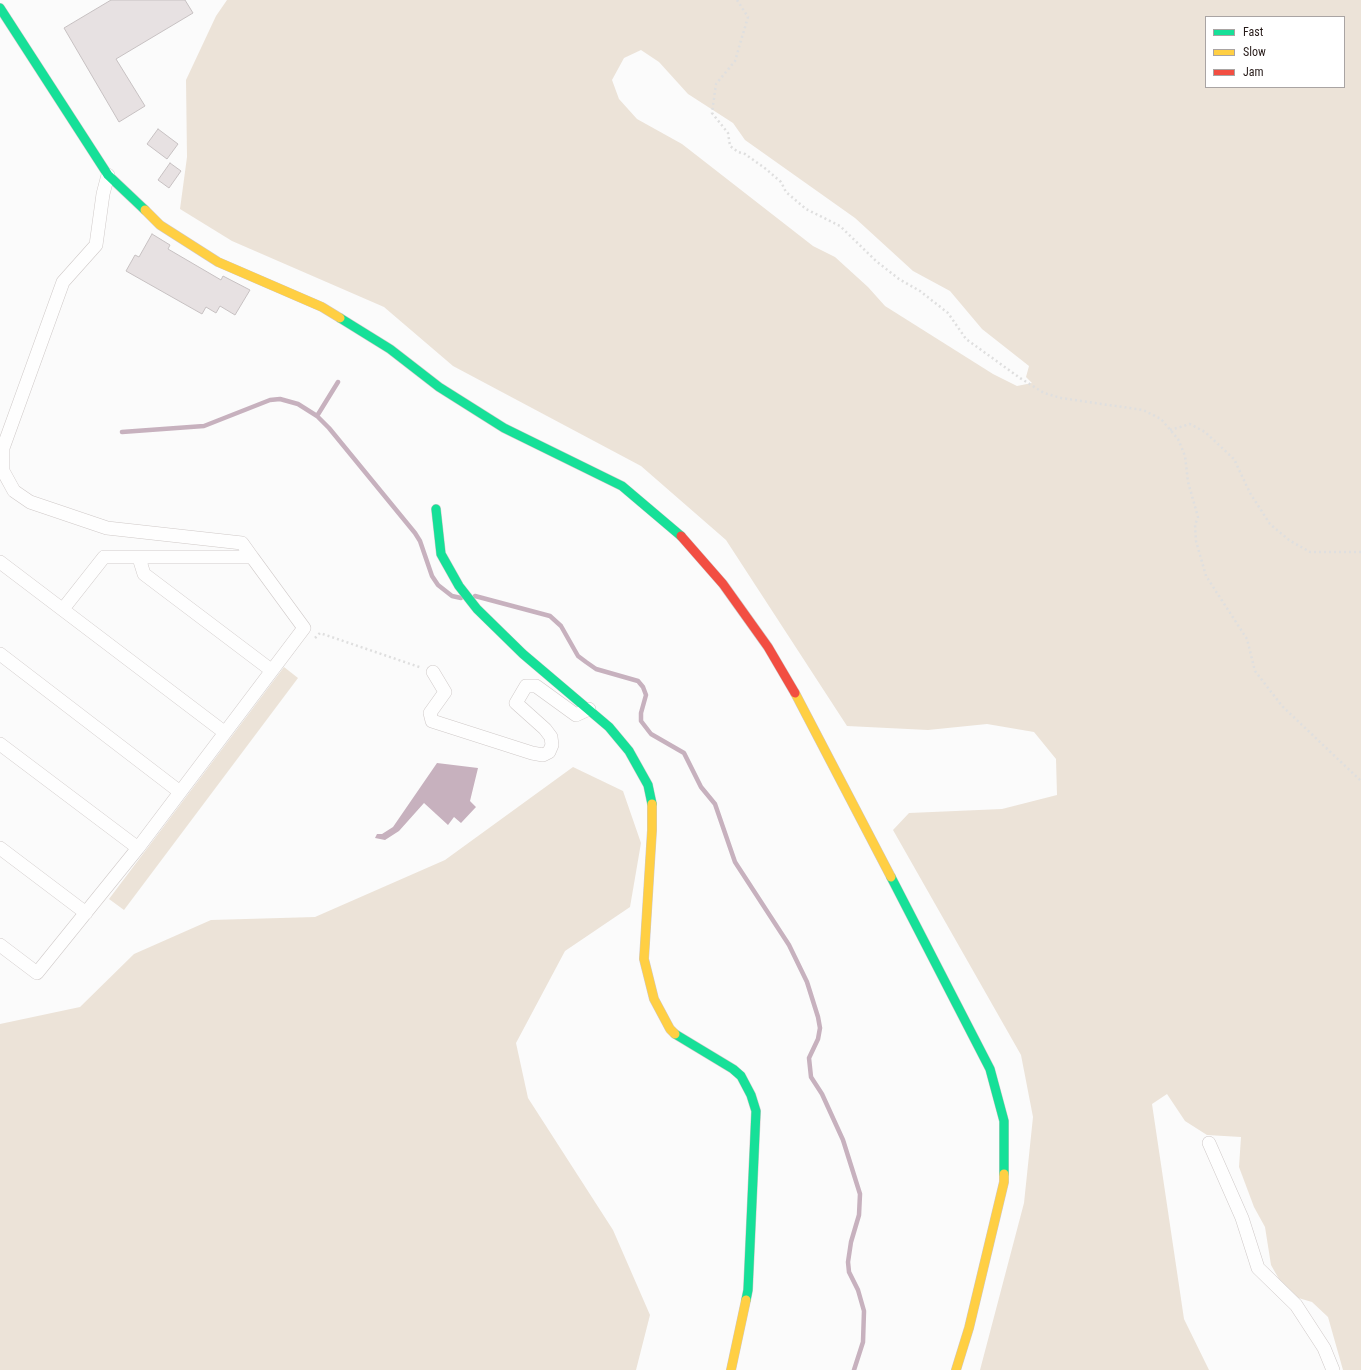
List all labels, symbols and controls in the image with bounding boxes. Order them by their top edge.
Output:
legend [1205,16,1345,88]
text: Fast [1243,25,1263,39]
text: Slow [1243,45,1266,59]
text: Jam [1243,65,1264,79]

